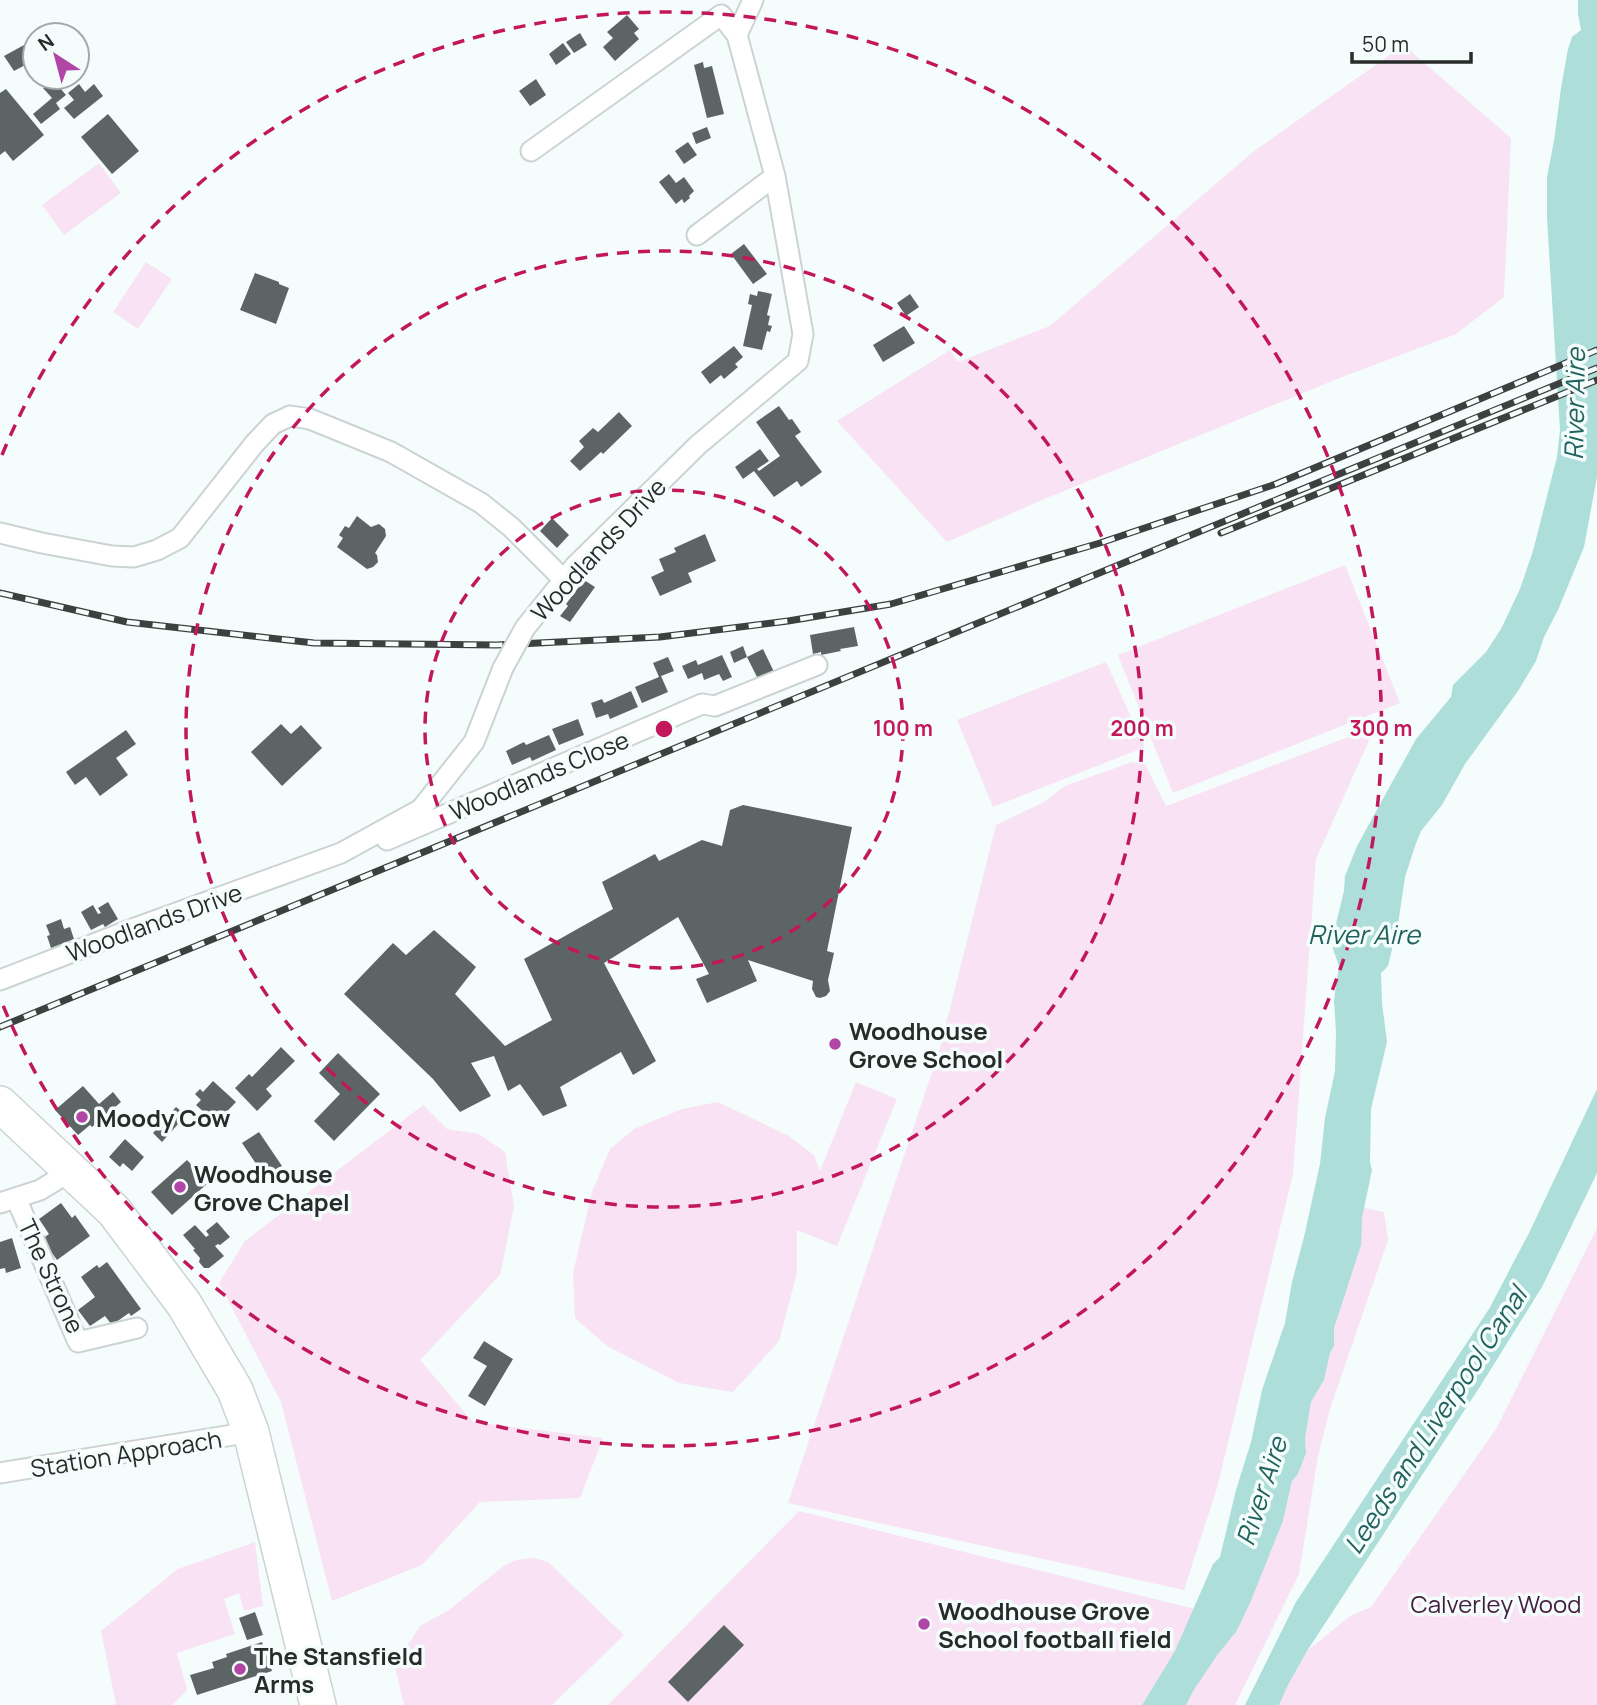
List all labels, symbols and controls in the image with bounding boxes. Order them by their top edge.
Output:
north arrow [21,21,91,91]
scale bar [1352,21,1471,65]
text: N [33,28,59,57]
text: 50 m [1362,30,1409,58]
water label: River Aire [1555,346,1593,460]
street label: Woodlands Drive [523,470,673,628]
text: 100 m [873,714,933,742]
text: 200 m [1110,714,1174,742]
text: 300 m [1350,714,1412,742]
centre of rings [652,717,676,741]
street label: Woodlands Close [444,722,634,828]
street label: Woodlands Drive [62,875,246,969]
water label: River Aire [1308,916,1422,952]
place label: Woodhouse Grove School [849,1014,1003,1075]
marker: Woodhouse Grove School [827,1036,843,1052]
place label: Moody Cow [96,1101,231,1134]
marker: Moody Cow [74,1109,90,1125]
place label: Woodhouse Grove Chapel [194,1157,350,1218]
marker: Woodhouse Grove Chapel [172,1179,188,1195]
street label: The Strone [11,1213,93,1339]
water label: Leeds and Liverpool Canal [1335,1277,1536,1560]
street label: Station Approach [28,1422,224,1484]
water label: River Aire [1227,1431,1296,1550]
park label: Calverley Wood [1411,1587,1581,1620]
place label: Woodhouse Grove School football field [938,1594,1171,1655]
marker: Woodhouse Grove School football field [916,1616,932,1632]
place label: The Stansfield Arms [254,1639,423,1700]
marker: The Stansfield Arms [232,1661,248,1677]

